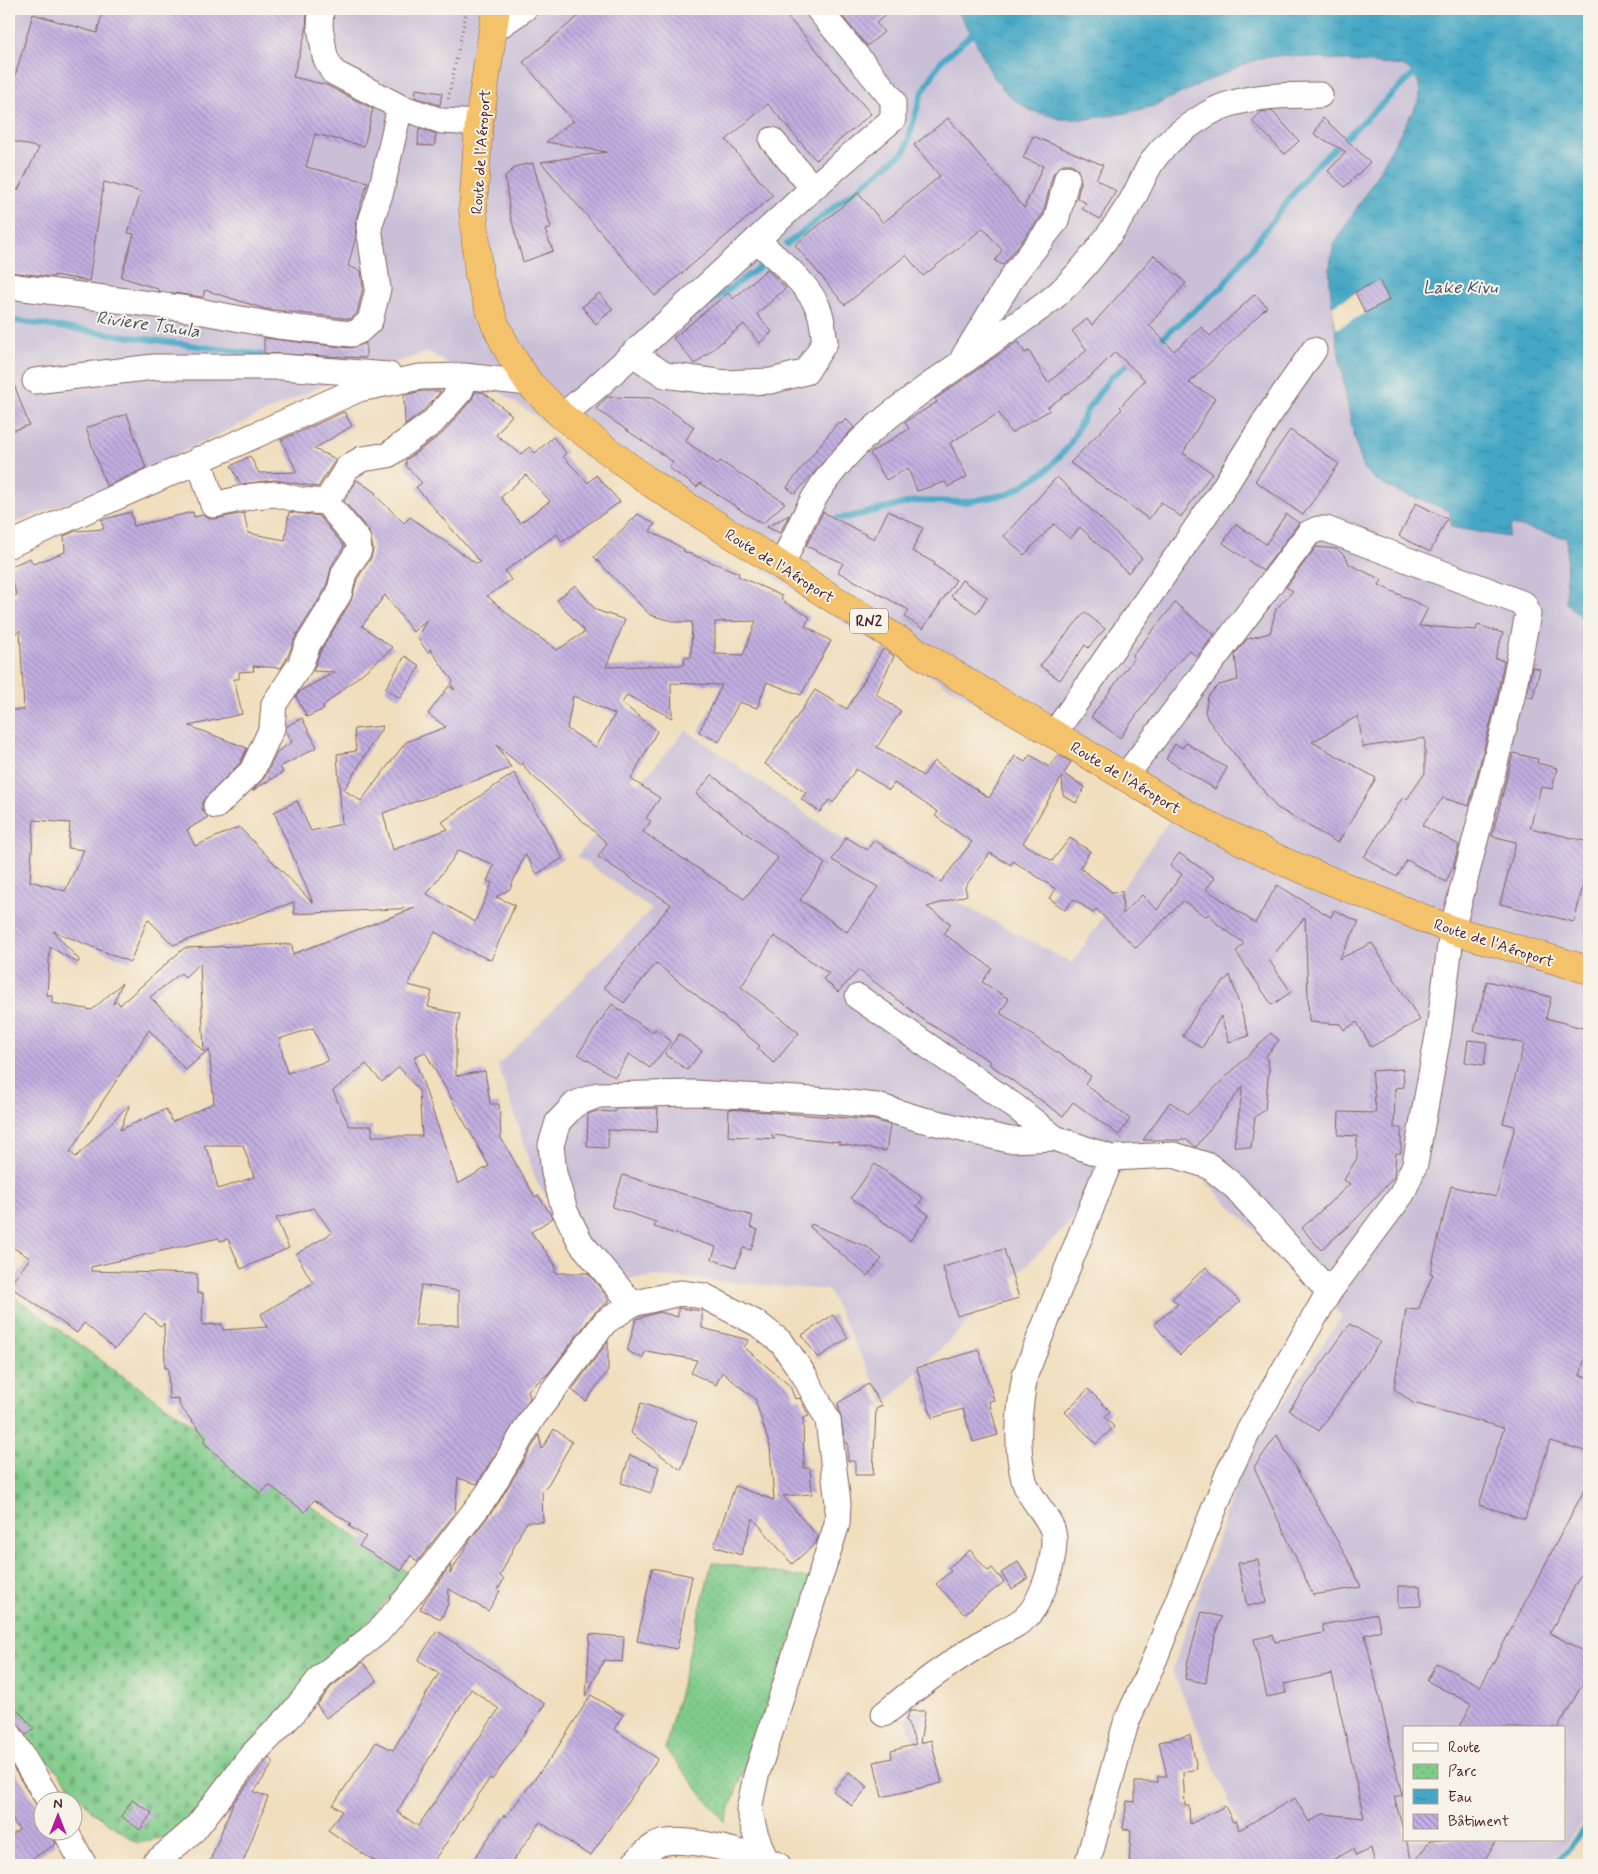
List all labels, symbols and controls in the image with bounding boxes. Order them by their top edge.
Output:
street label: Route de l'Aéroport [467,89,496,215]
water label: Lake Kivu [1423,276,1498,300]
water label: Riviere Tshula [95,306,201,344]
street label: Route de l'Aéroport [721,524,838,609]
road number: RN2 [850,608,888,634]
street label: Route de l'Aéroport [1066,737,1185,820]
street label: Route de l'Aéroport [1431,914,1557,973]
legend [1403,1726,1566,1842]
text: Route [1448,1738,1481,1758]
text: Parc [1448,1762,1476,1782]
text: Eau [1448,1788,1472,1808]
north arrow [32,1792,82,1842]
text: N [53,1795,63,1813]
text: Bâtiment [1448,1812,1509,1832]

